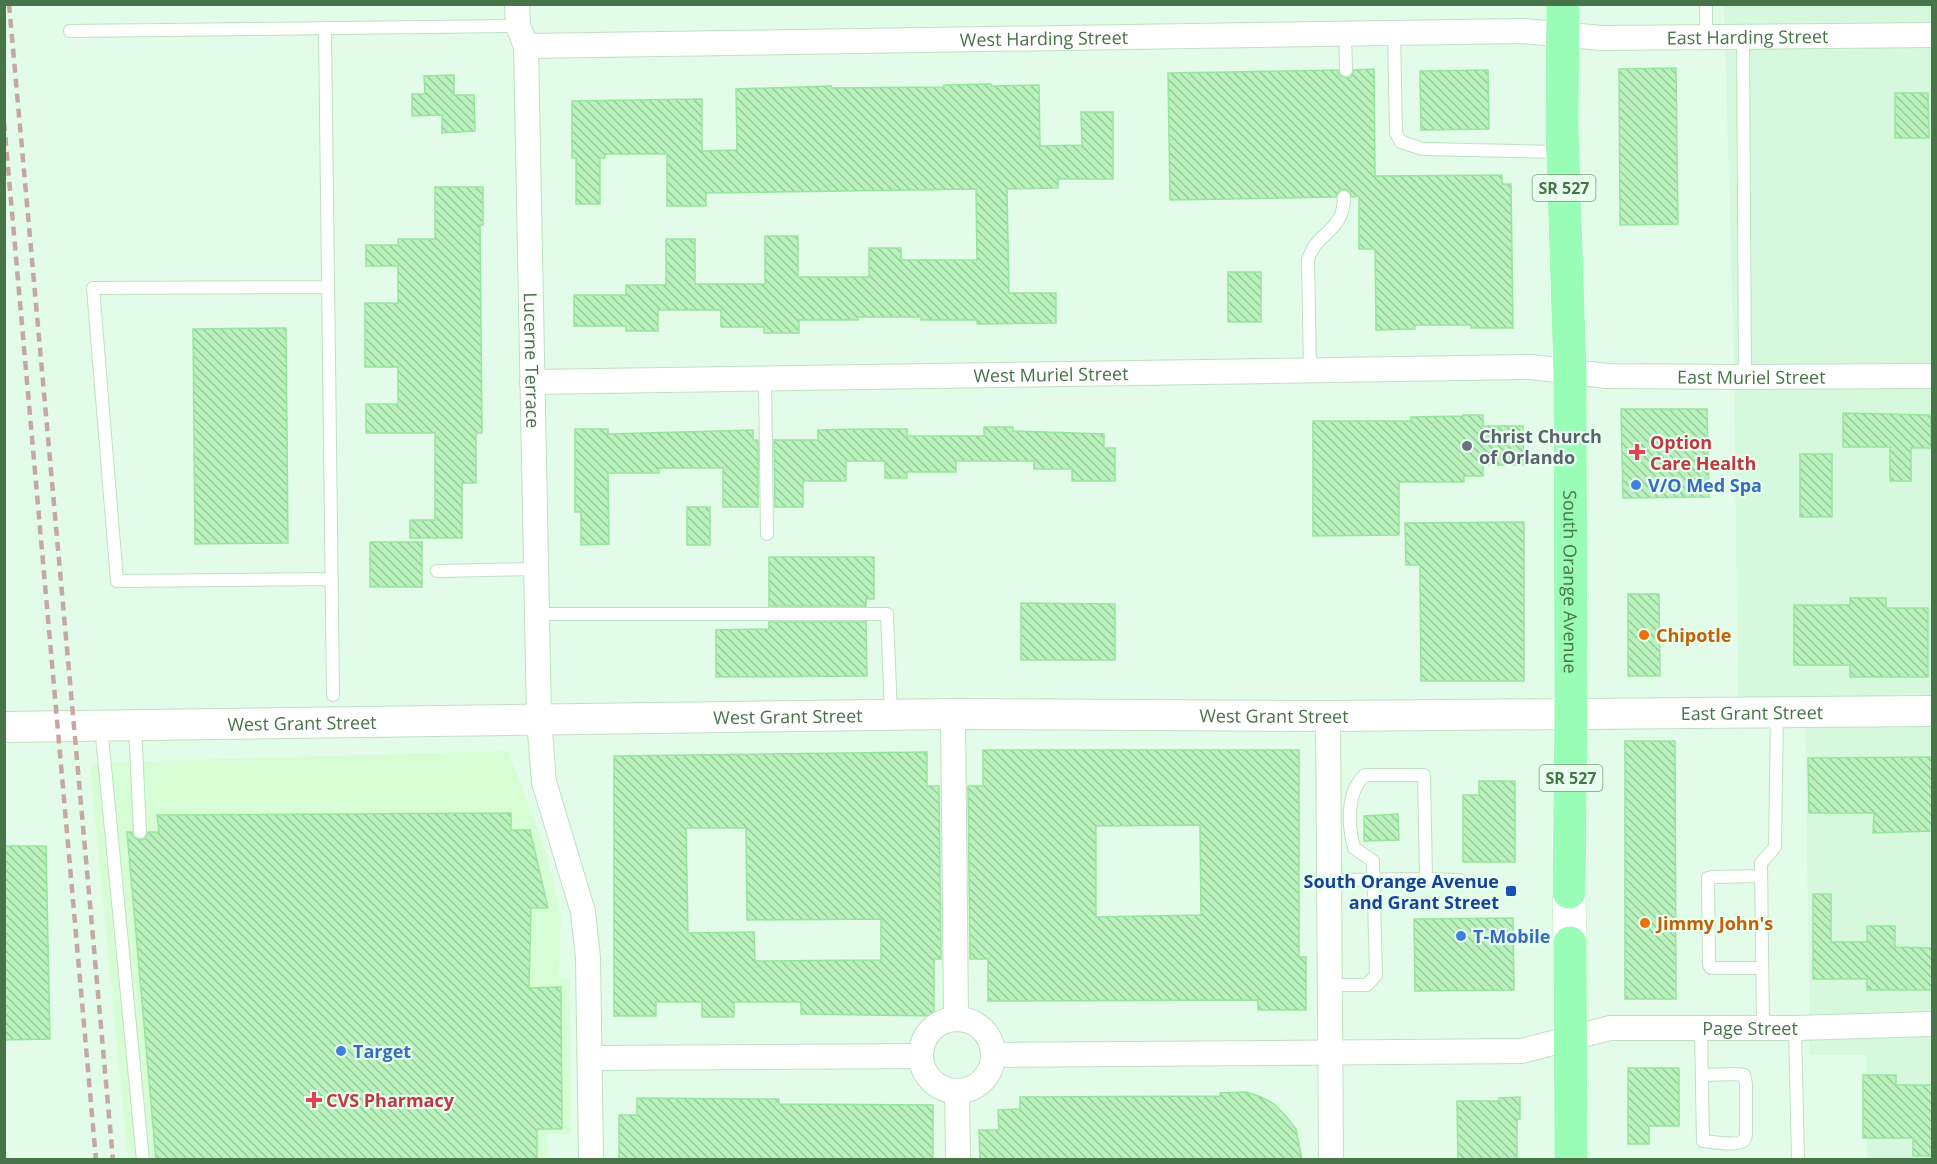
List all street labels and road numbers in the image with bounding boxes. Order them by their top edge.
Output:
street label: East Harding Street [1667,24,1829,49]
street label: West Harding Street [960,25,1128,51]
road number: SR 527 [1532,175,1596,201]
street label: Lucerne Terrace [519,292,545,429]
street label: West Muriel Street [973,361,1129,387]
street label: East Muriel Street [1677,365,1826,389]
street label: South Orange Avenue [1558,490,1583,674]
street label: East Grant Street [1680,700,1823,725]
street label: West Grant Street [713,703,863,729]
street label: West Grant Street [1199,703,1349,728]
street label: West Grant Street [227,710,377,736]
road number: SR 527 [1540,765,1602,791]
street label: Page Street [1702,1016,1798,1040]

